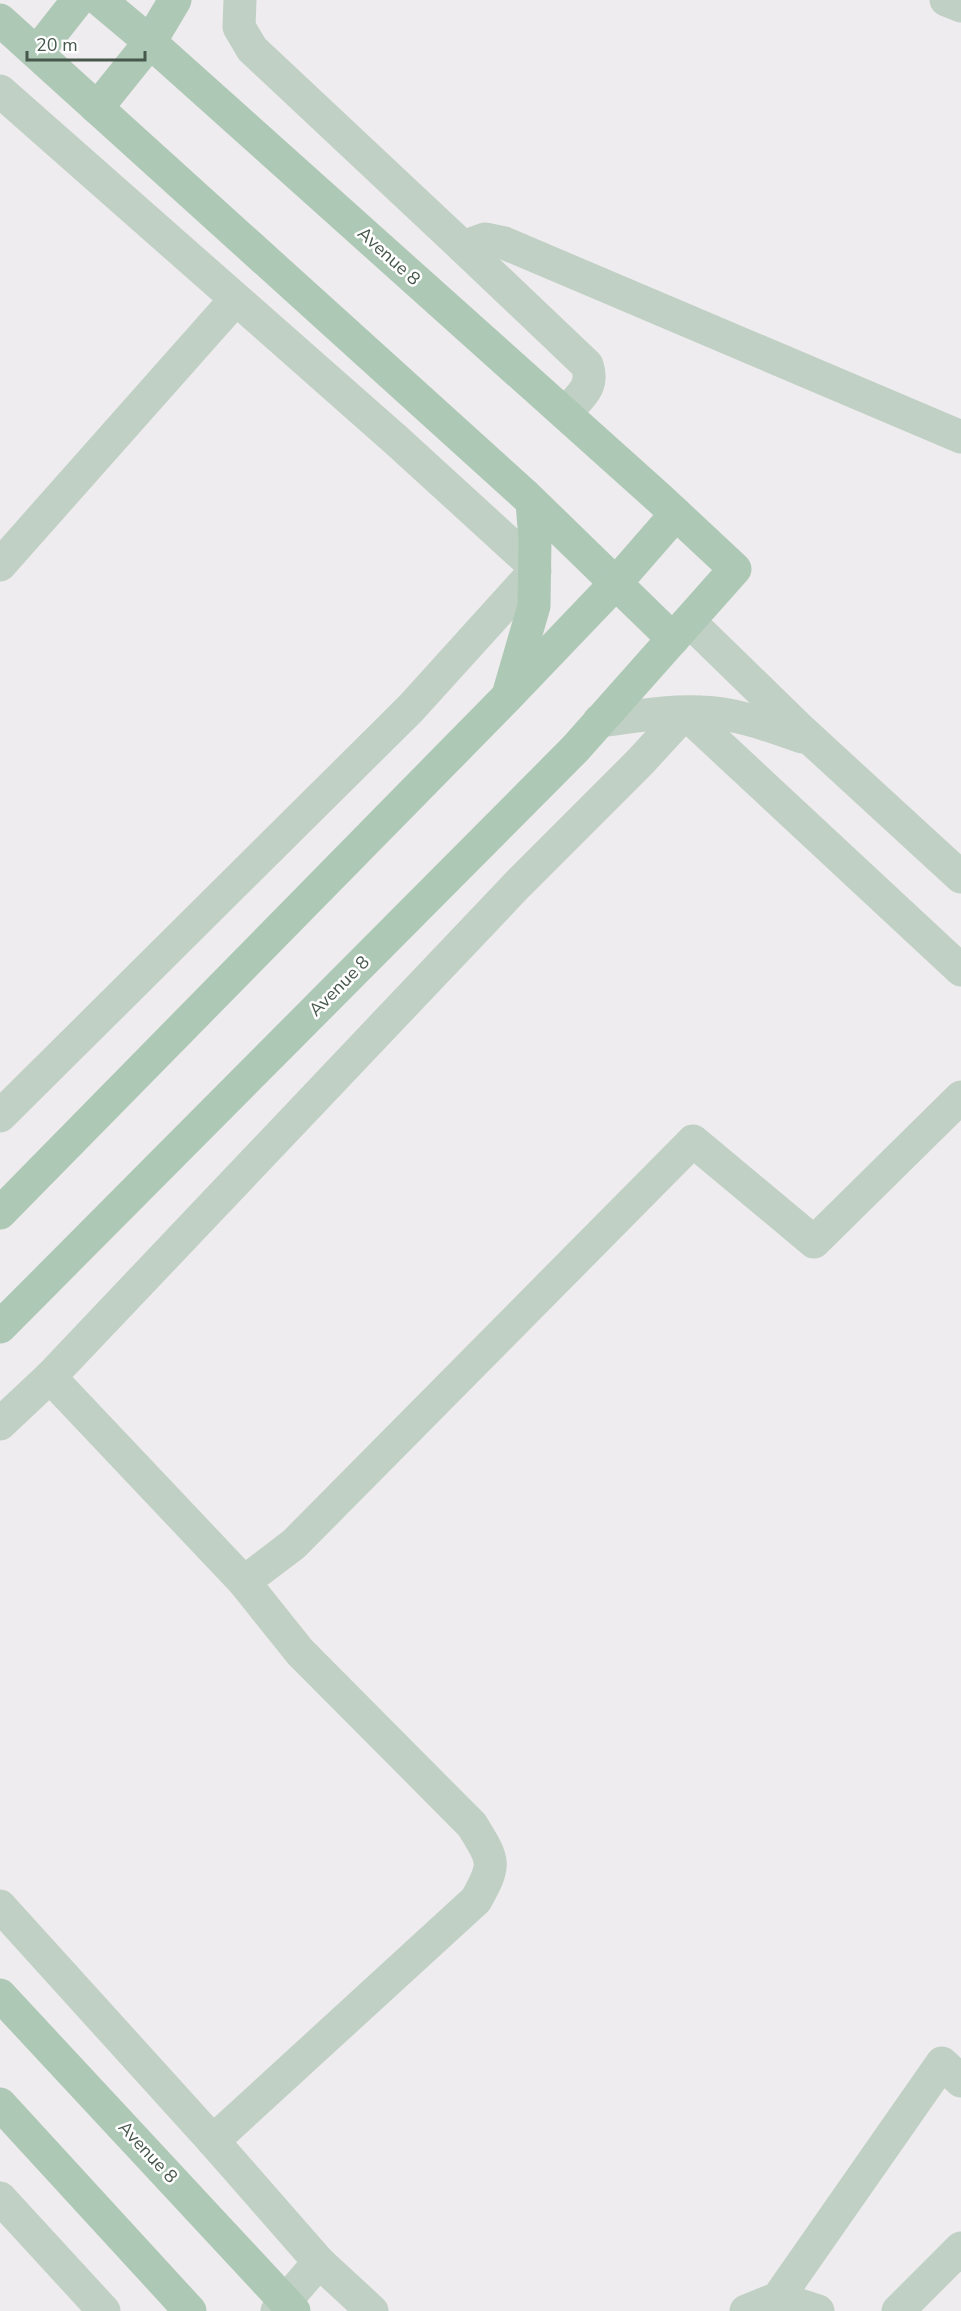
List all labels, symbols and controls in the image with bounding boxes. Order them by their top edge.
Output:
scale bar [27,24,146,62]
text: 20 m [36,33,78,57]
street label: Avenue 8 [352,221,426,291]
street label: Avenue 8 [303,950,375,1022]
street label: Avenue 8 [113,2116,183,2188]

